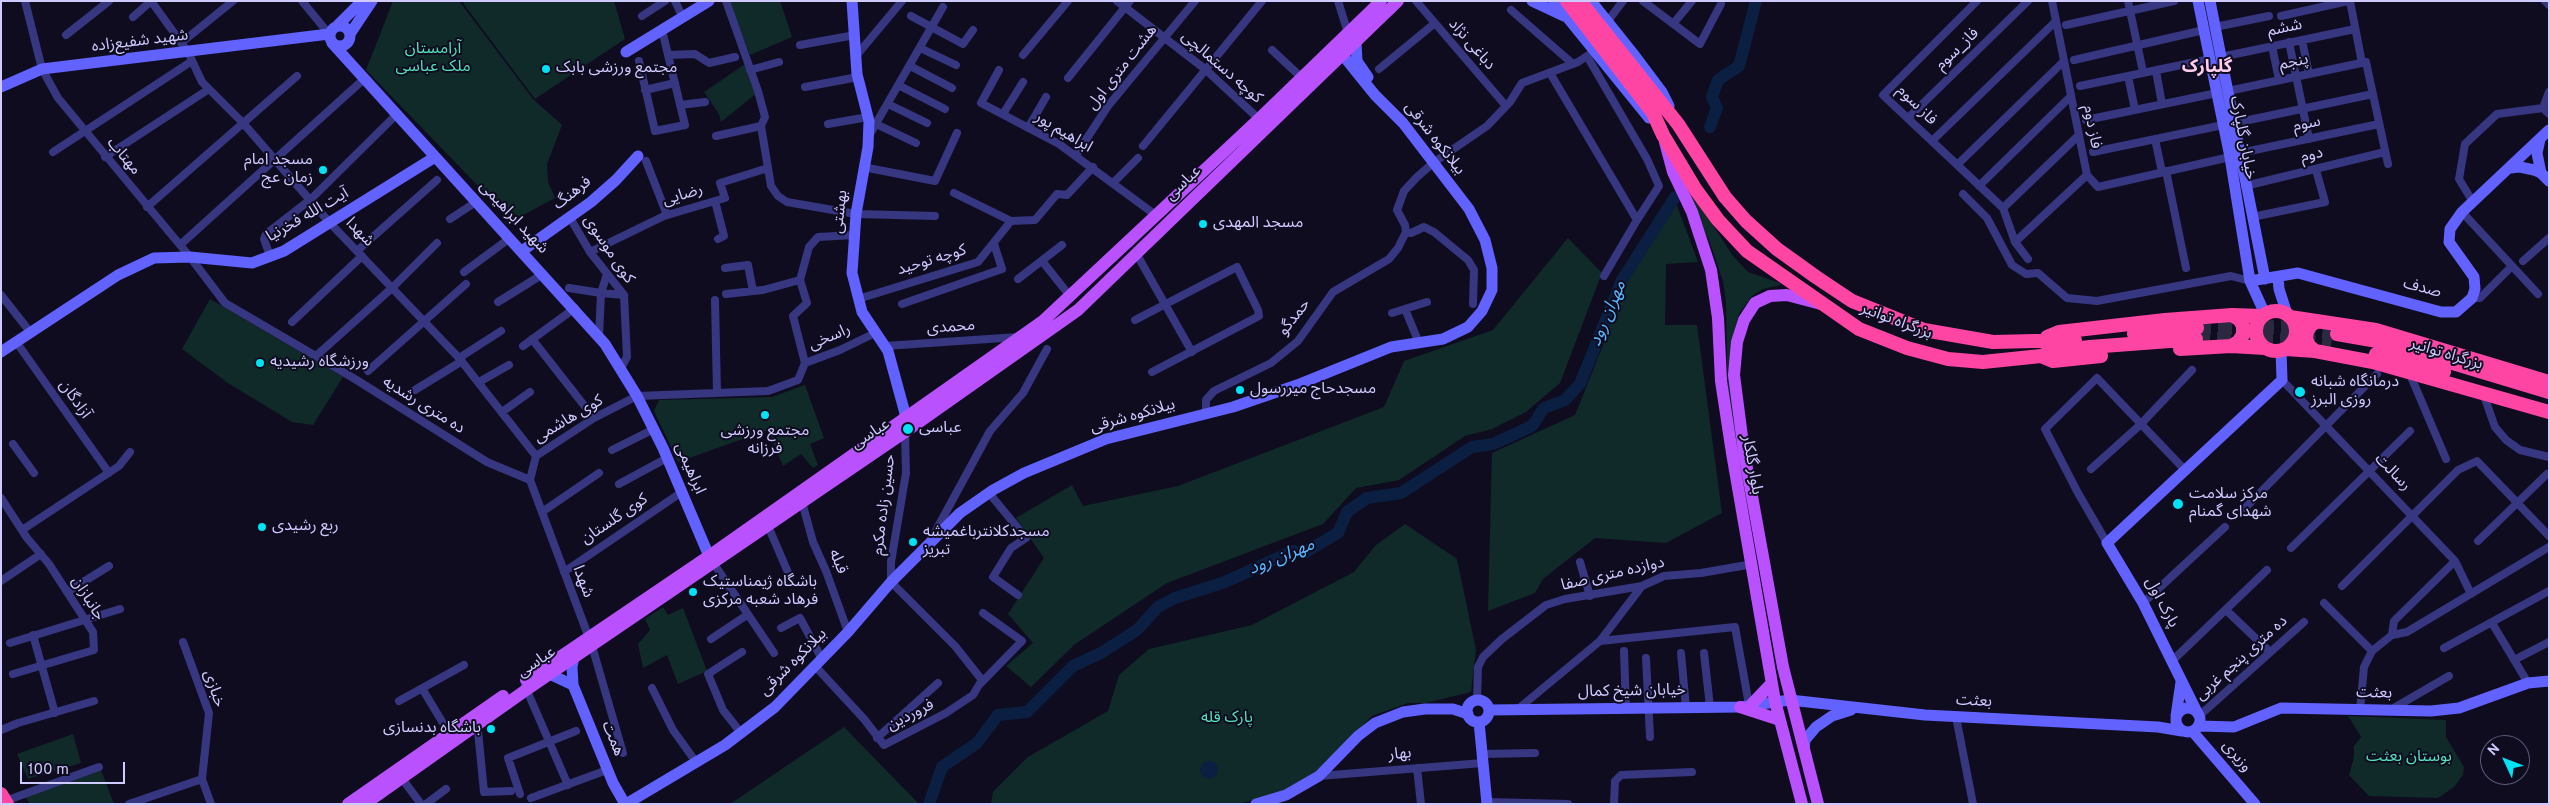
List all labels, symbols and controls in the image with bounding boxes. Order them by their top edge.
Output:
street label: دباغی نژاد [1443,15,1499,75]
street label: ششم [2266,16,2304,42]
street label: هشت متری اول [1084,22,1162,114]
street label: فاز_سوم [1932,25,1984,75]
street label: شهید شفیع‌زاده [91,27,189,57]
street label: کوچه دستمالچی [1176,28,1266,108]
park label: آرامستان ملک عباسی [395,40,471,78]
street label: پنجم [2278,51,2310,75]
district label: گلپارک [2182,57,2232,79]
place label: مجتمع ورزشی بابک [556,59,677,79]
marker: مجتمع ورزشی بابک [540,63,552,75]
street label: فاز سوم [1892,82,1940,130]
street label: خیابان گلپارک [2224,94,2260,182]
street label: بیلانکوه شرقی [1400,99,1468,179]
street label: فاز دوم [2077,104,2105,150]
street label: ابراهیم پور [1031,108,1095,158]
street label: سوم [2291,113,2323,137]
street label: مهتاب [102,134,144,180]
street label: دوم [2299,144,2325,168]
place label: مسجد امام زمان عج [244,151,313,189]
street label: عباسى [1162,162,1206,206]
marker: مسجد امام زمان عج [317,164,329,176]
street label: فرهنگ [550,173,596,215]
street label: شهید ابراهیمی [474,177,552,259]
street label: رضایی [661,181,705,211]
street label: آیت الله فخرنیا [263,185,353,247]
street label: بهشتی [829,189,853,235]
street label: کوی موسوی [578,212,638,288]
street label: شهدا [341,214,377,252]
place label: مسجد المهدی [1213,214,1303,234]
marker: مسجد المهدی [1197,218,1209,230]
street label: کوچه توحید [895,241,969,281]
street label: صدف [2401,275,2443,303]
water label: مهران رود [1586,278,1632,350]
street label: حمدگو [1275,296,1315,340]
street label: بزرگراه توانیر [1857,300,1935,344]
street label: محمدی [926,317,976,339]
street label: راسخی [806,321,854,355]
street label: بزرگراه توانیر [2407,335,2485,375]
place label: ورزشگاه رشیدیه [270,353,369,373]
marker: ورزشگاه رشیدیه [254,357,266,369]
street label: ده متری رشدیه [378,373,468,439]
place label: درمانگاه شبانه روزی البرز [2311,373,2399,411]
street label: آزادگان [54,377,94,423]
place label: مسجدحاج میررسول [1250,380,1376,400]
marker: مسجدحاج میررسول [1234,384,1246,396]
marker: درمانگاه شبانه روزی البرز [2293,385,2307,399]
street label: کوی هاشمی [531,392,607,448]
street label: بیلانکوه شرقی [1088,396,1178,438]
marker: مجتمع ورزشی فرزانه [759,409,771,421]
street label: عباسى [848,415,894,455]
place label: عباسی [919,419,962,439]
place label: مجتمع ورزشی فرزانه [721,422,809,460]
marker: عباسی [901,422,915,436]
street label: بلوار گلکار [1736,434,1766,496]
street label: ابراهیمی [670,440,708,498]
street label: رسالت [2370,450,2414,496]
street label: حسین زاده مکرم [869,453,901,557]
place label: مرکز سلامت شهدای گمنام [2189,485,2272,523]
street label: کوی گلستان [578,491,652,549]
marker: مرکز سلامت شهدای گمنام [2171,497,2185,511]
place label: ربع رشیدی [272,517,339,537]
marker: ربع رشیدی [256,521,268,533]
place label: مسجدکلانترباغمیشه تبریز [923,523,1050,561]
water label: مهران رود [1246,535,1318,581]
marker: مسجدکلانترباغمیشه تبریز [907,536,919,548]
street label: قبله [823,547,851,577]
street label: دوازده متری صفا [1559,554,1667,596]
street label: شهدا [567,563,597,601]
street label: جانبازان [66,573,108,625]
place label: باشگاه ژیمناستیک فرهاد شعبه مرکزی [703,573,818,611]
street label: پارک اول [2140,574,2182,632]
marker: باشگاه ژیمناستیک فرهاد شعبه مرکزی [687,586,699,598]
street label: ده متری پنجم غربی [2192,612,2292,706]
street label: بیلانکوه شرقی [756,625,832,701]
street label: عباسى [514,643,560,683]
street label: خبازی [198,668,228,710]
street label: خیابان شیخ کمال [1578,681,1686,703]
street label: بعثت [2356,684,2392,704]
street label: بعثت [1955,691,1993,713]
street label: فروردین [884,696,938,736]
park label: پارک قله [1201,709,1253,729]
place label: باشگاه بدنسازی [383,719,481,739]
street label: همت [596,719,628,759]
marker: باشگاه بدنسازی [485,723,497,735]
north arrow [2480,735,2530,785]
street label: وزیری [2217,737,2255,777]
text: N [2485,741,2504,760]
street label: بهار [1388,744,1412,766]
park label: بوستان بعثت [2366,748,2452,768]
scale bar [22,752,128,784]
text: 100 m [28,761,69,780]

